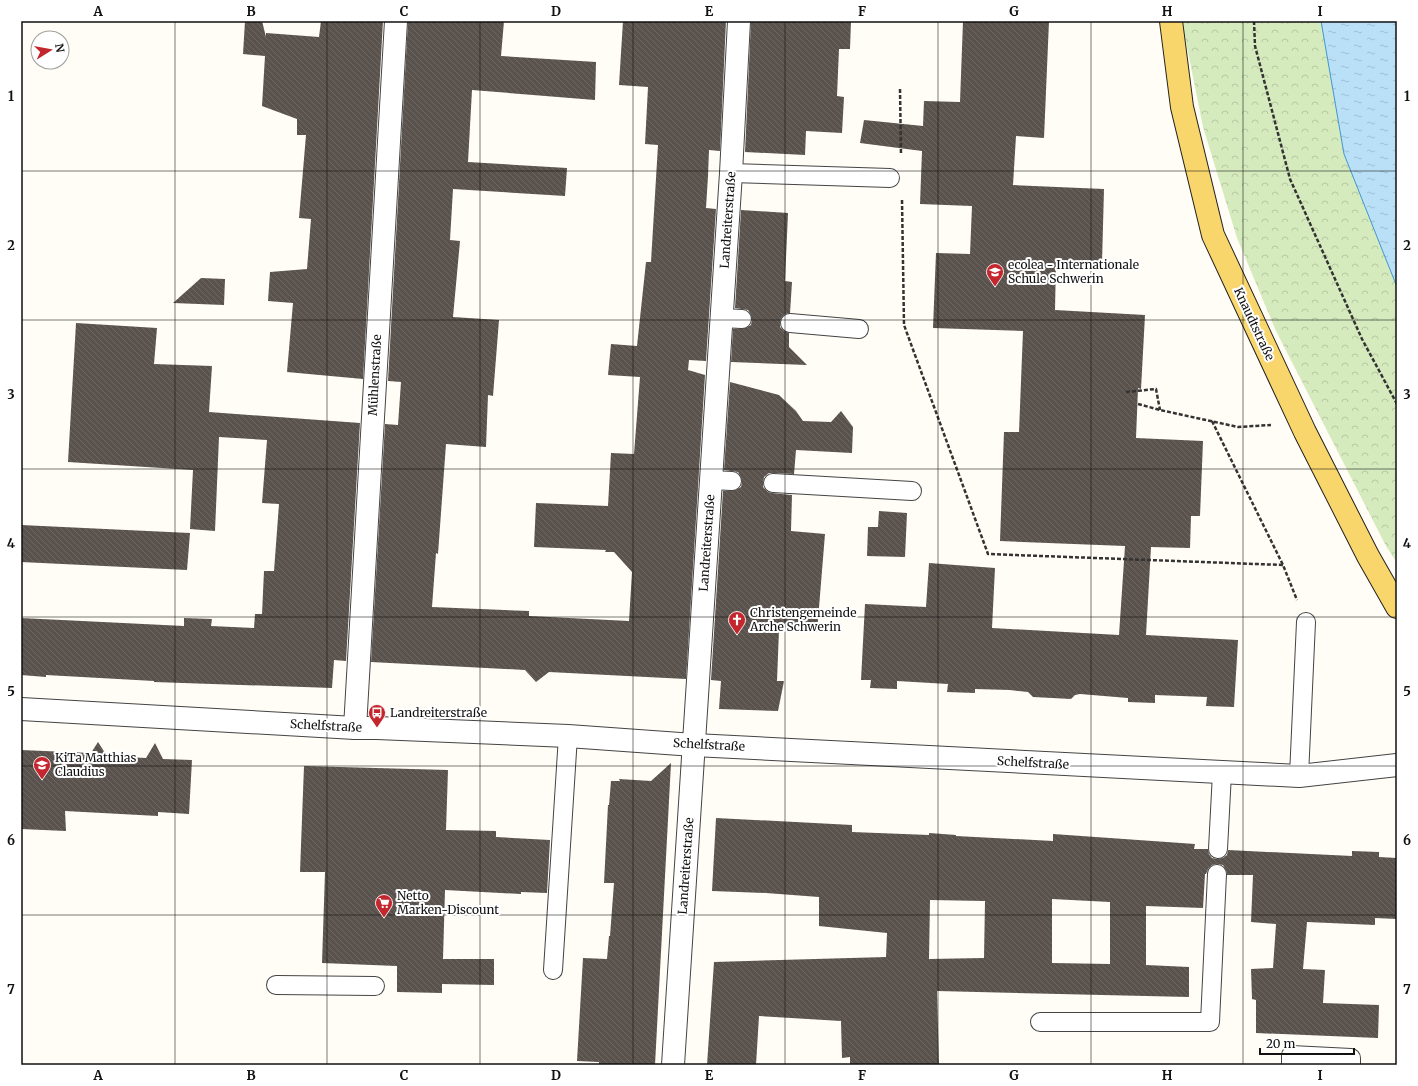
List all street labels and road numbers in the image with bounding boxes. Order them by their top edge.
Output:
street label: Landreiterstraße [717,171,738,269]
street label: Knaudtstraße [1231,285,1278,363]
street label: Mühlenstraße [365,334,384,416]
street label: Landreiterstraße [696,494,717,592]
street label: Schelfstraße [290,716,362,735]
street label: Schelfstraße [673,735,745,754]
street label: Schelfstraße [997,753,1069,772]
street label: Landreiterstraße [675,817,696,915]

